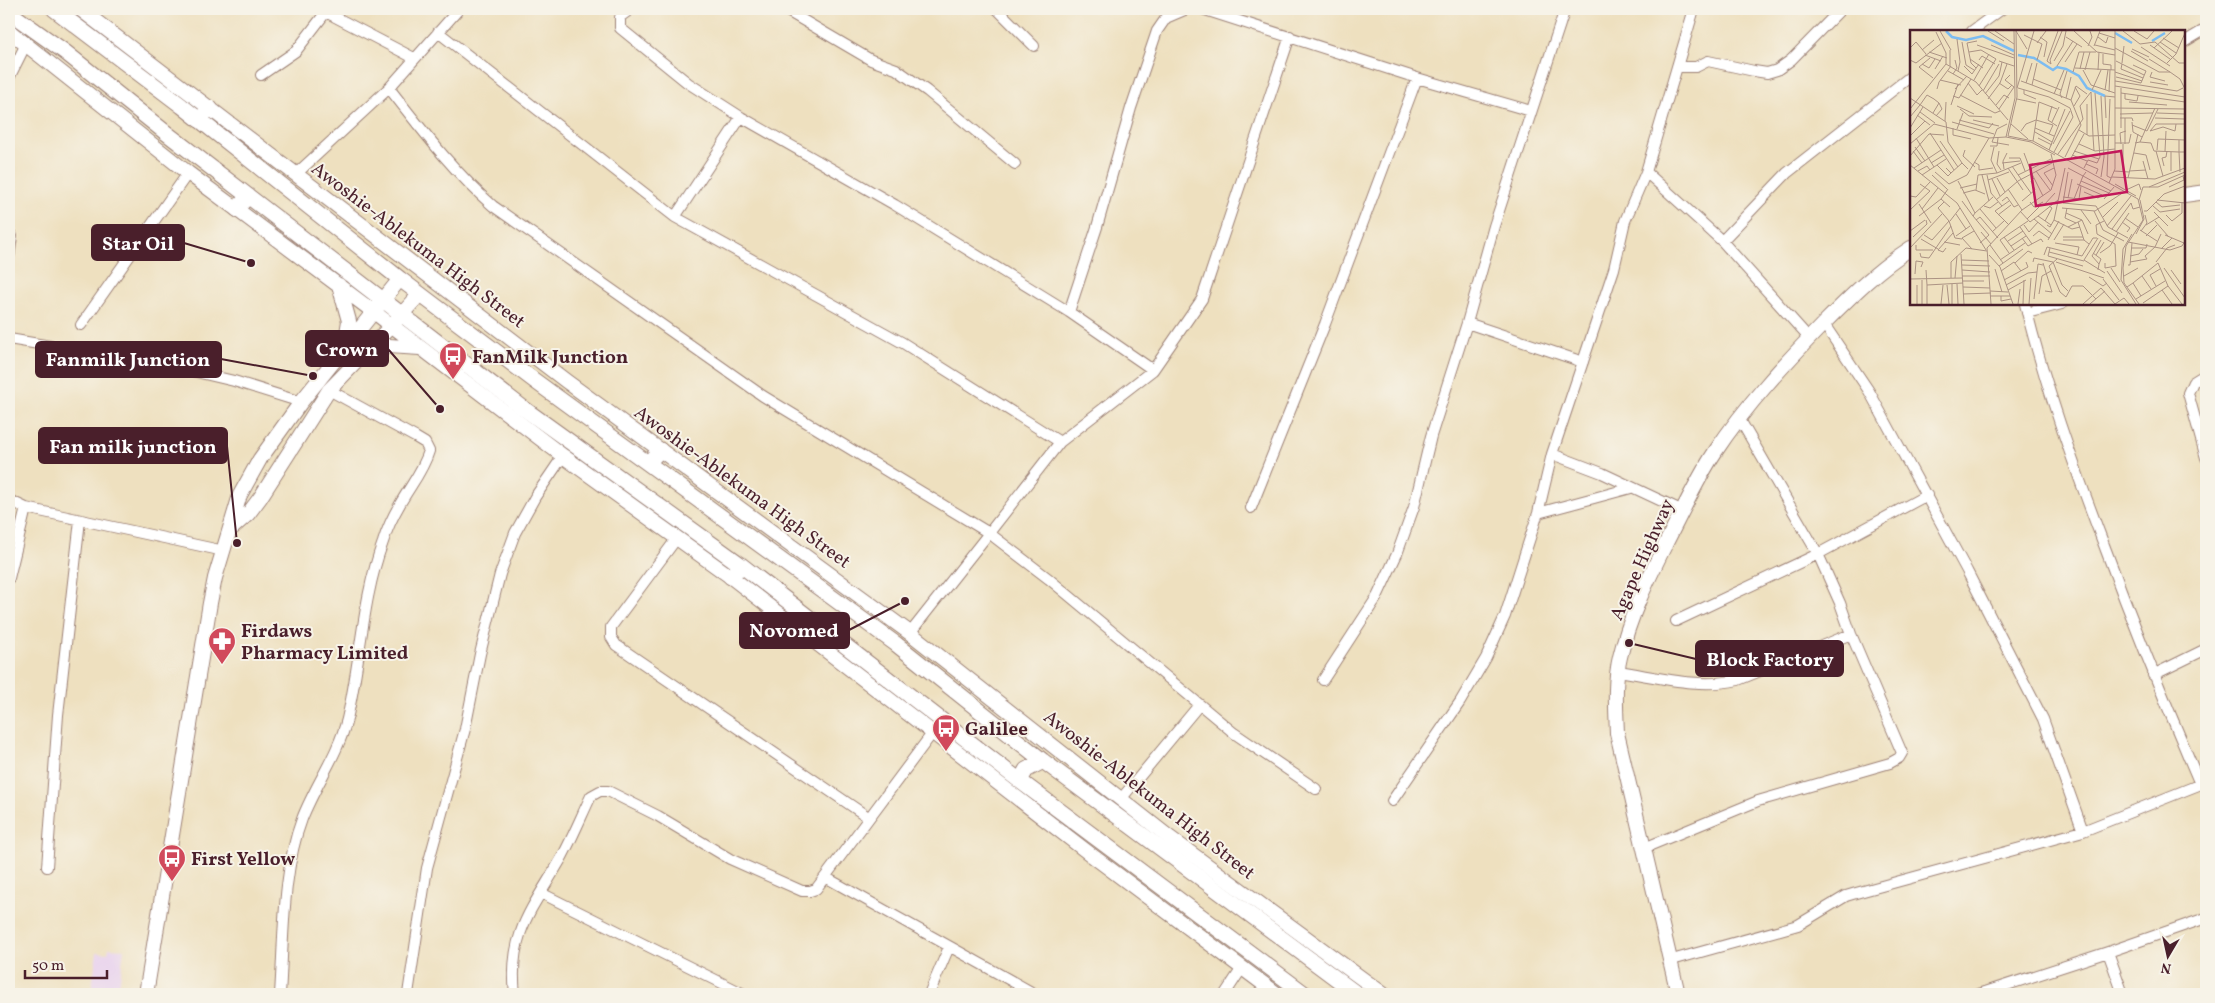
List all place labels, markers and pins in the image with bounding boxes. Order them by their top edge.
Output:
callout: Star Oil [92,225,184,260]
callout: Crown [306,331,388,366]
bus stop icon: FanMilk Junction [438,341,468,380]
callout: Fanmilk Junction [36,342,221,377]
place label: FanMilk Junction [472,345,628,371]
callout: Fan milk junction [39,428,227,463]
callout: Novomed [740,613,849,648]
place label: Firdaws Pharmacy Limited [241,619,409,667]
pharmacy icon: Firdaws Pharmacy Limited [207,626,237,665]
callout: Block Factory [1696,641,1843,676]
bus stop icon: Galilee [931,713,961,752]
place label: Galilee [965,717,1028,743]
bus stop icon: First Yellow [157,843,187,882]
place label: First Yellow [191,847,295,873]

